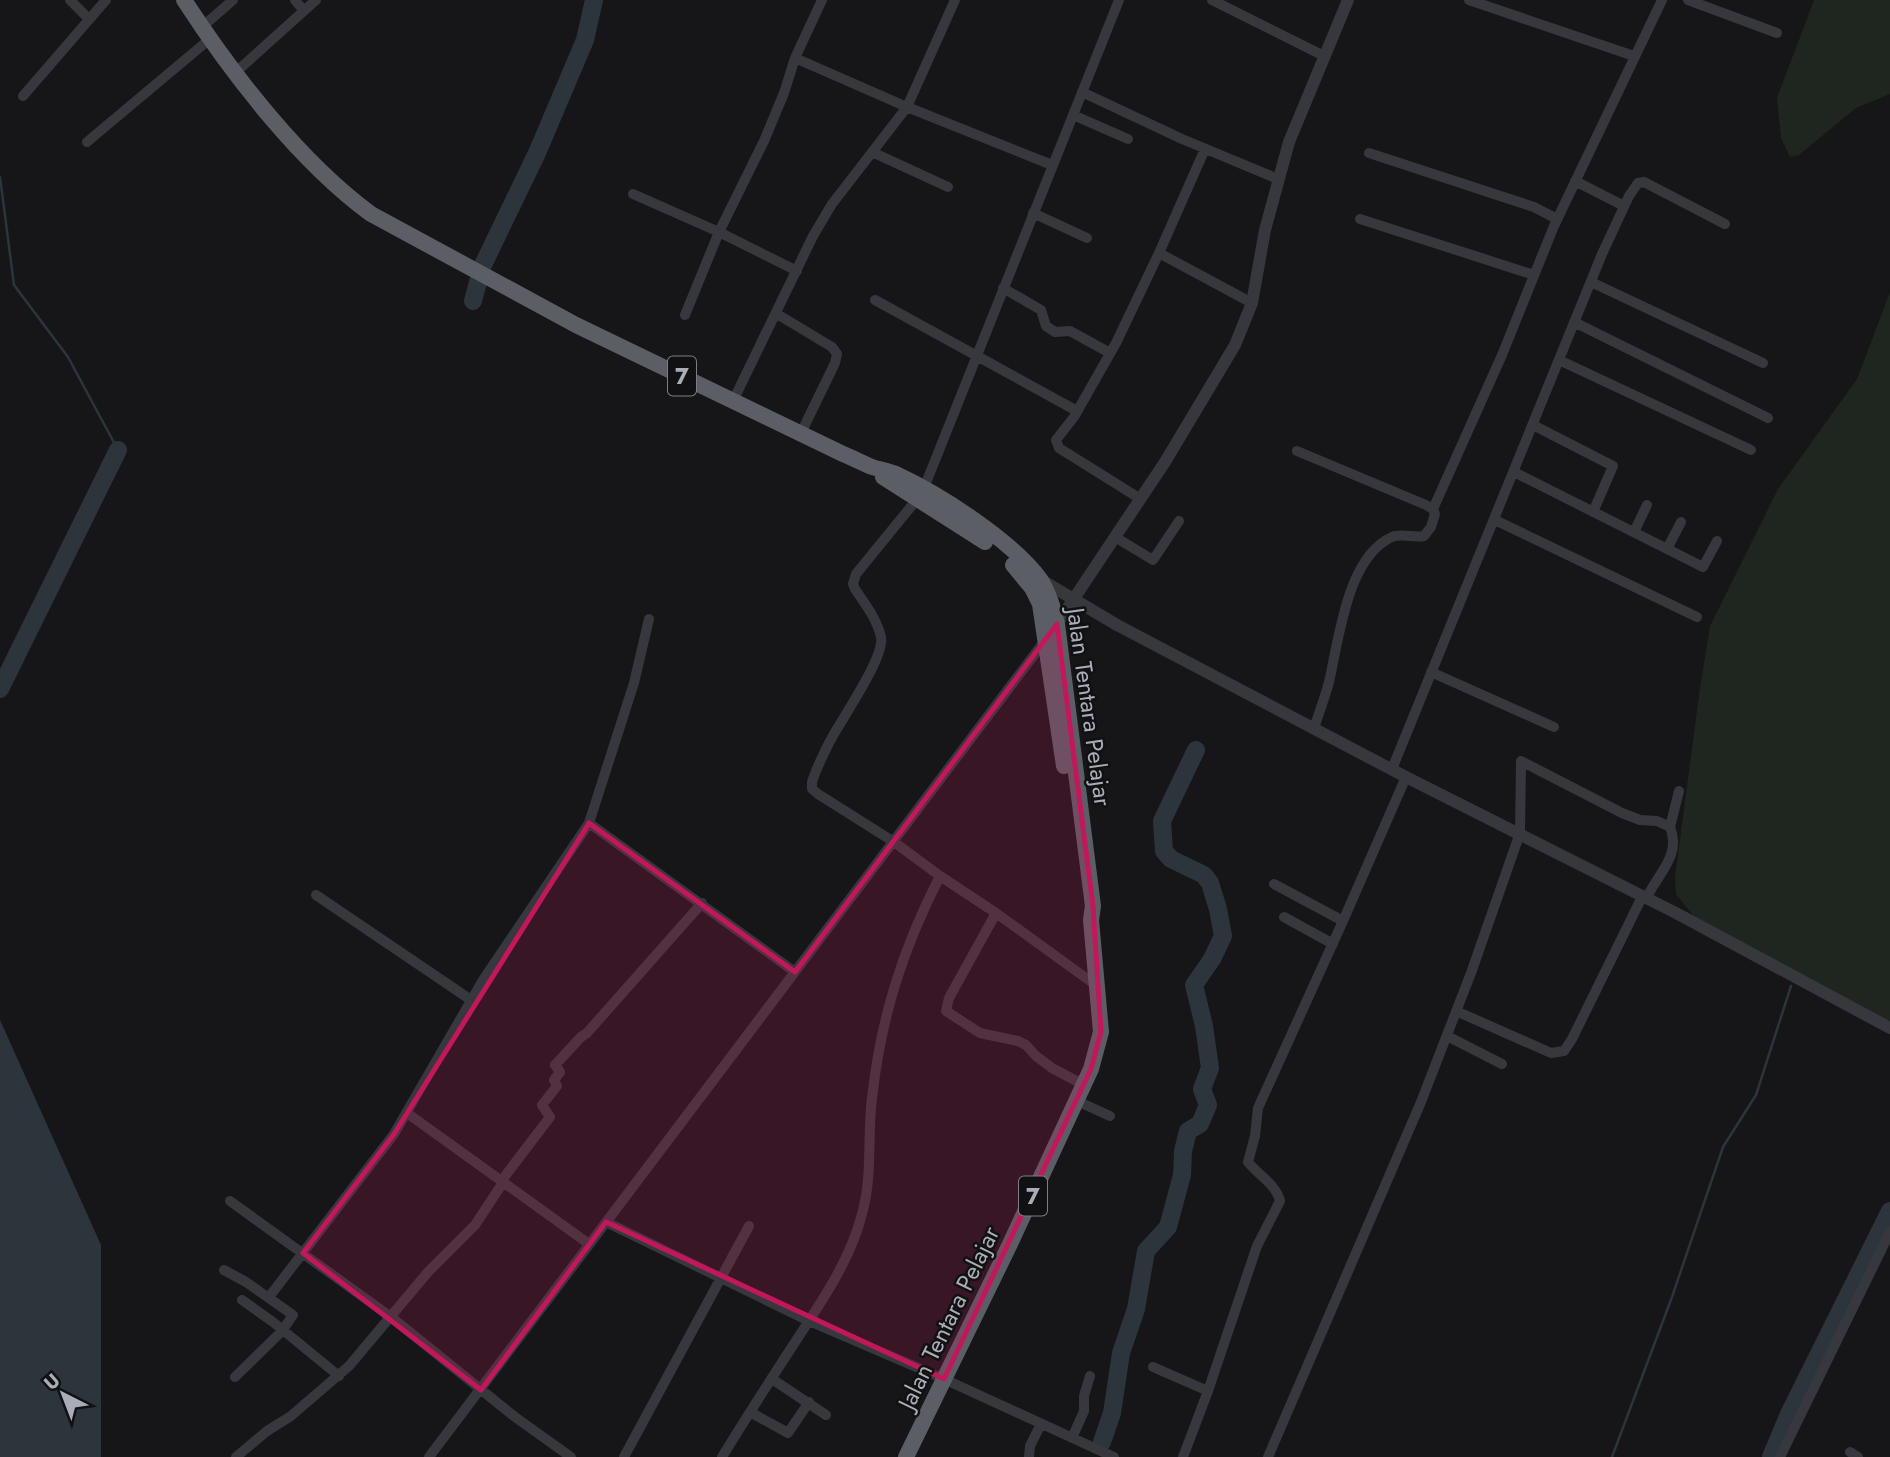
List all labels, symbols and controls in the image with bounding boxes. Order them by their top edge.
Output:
road number: 7 [668,356,696,396]
street label: Jalan Tentara Pelajar [1058,603,1121,809]
road number: 7 [1019,1176,1047,1216]
street label: Jalan Tentara Pelajar [888,1220,1008,1418]
north arrow [28,1359,98,1429]
text: U [38,1367,66,1396]

